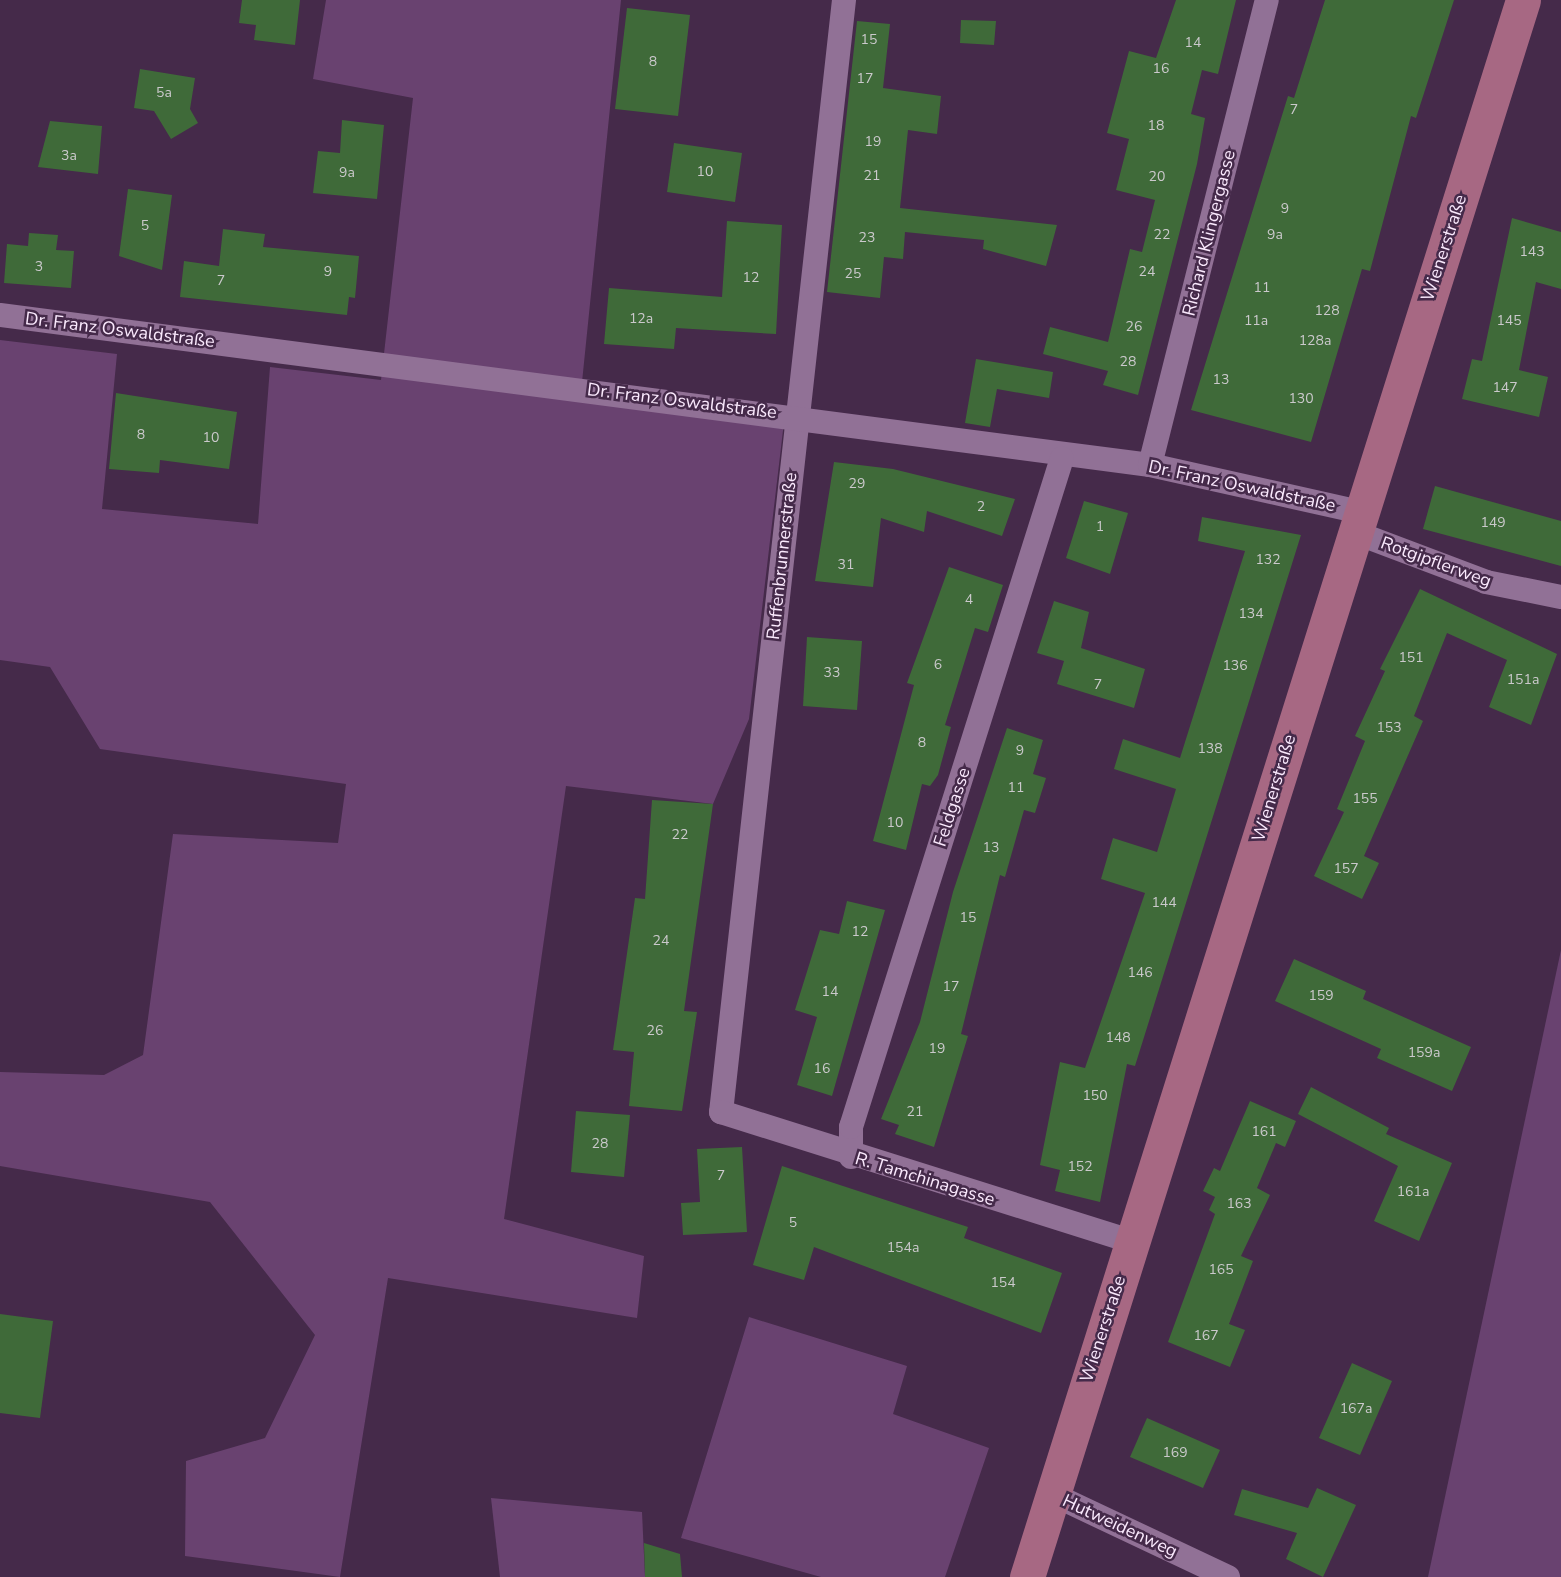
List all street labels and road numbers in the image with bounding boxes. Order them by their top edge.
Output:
street label: Richard Klingergasse [1178,148,1240,318]
street label: Wienerstraße [1417,192,1471,304]
street label: Dr. Franz Oswaldstraße [24,308,216,352]
street label: Dr. Franz Oswaldstraße [586,379,778,423]
street label: Dr. Franz Oswaldstraße [1146,456,1338,516]
street label: Ruffenbrunnerstraße [762,471,802,641]
street label: Rotgipflerweg [1378,532,1494,592]
street label: Wienerstraße [1247,732,1301,844]
street label: Feldgasse [929,765,975,849]
street label: R. Tamchinagasse [853,1148,997,1210]
street label: Wienerstraße [1076,1273,1130,1385]
street label: Hutweidenweg [1059,1490,1181,1562]

